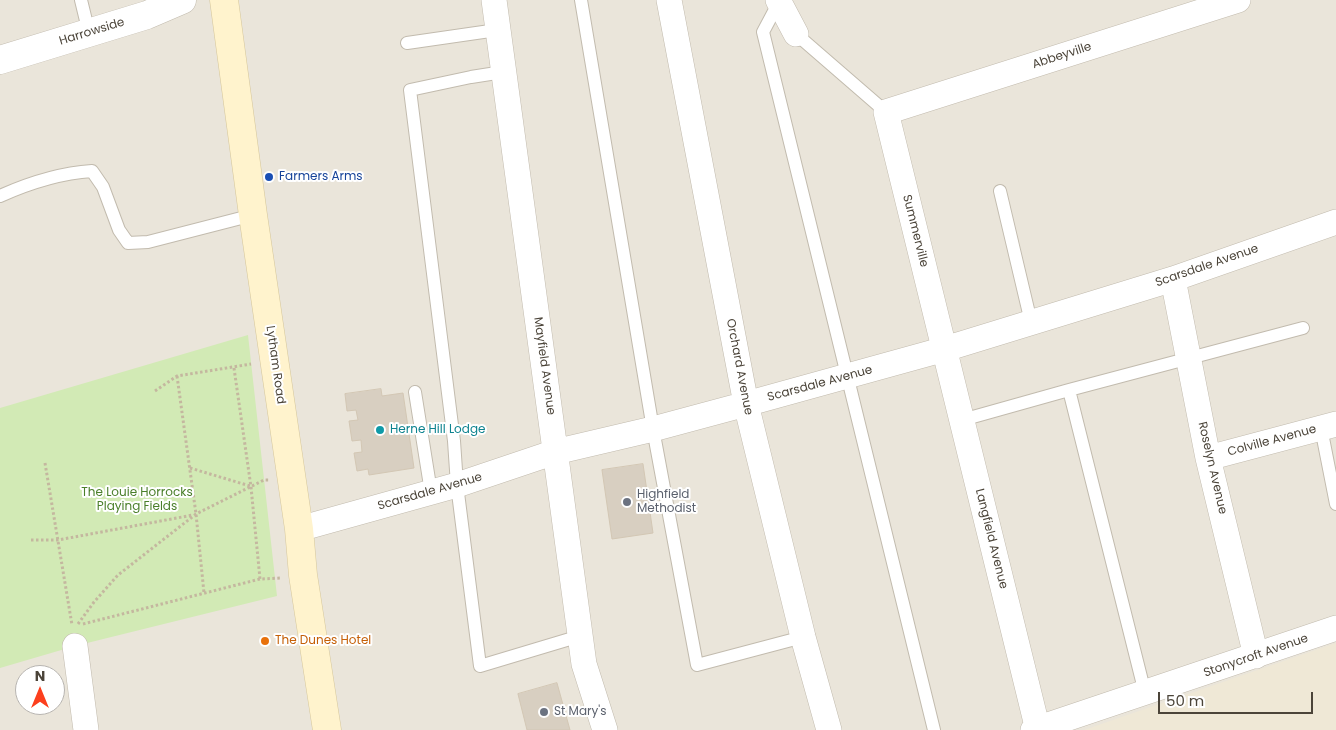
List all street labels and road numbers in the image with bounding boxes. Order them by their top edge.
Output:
street label: Harrowside [58,15,126,49]
street label: Abbeyville [1031,40,1093,72]
street label: Summerville [899,193,931,269]
street label: Scarsdale Avenue [1154,242,1260,290]
street label: Mayfield Avenue [530,316,558,416]
street label: Orchard Avenue [723,318,755,416]
street label: Lytham Road [262,325,288,405]
street label: Scarsdale Avenue [766,363,874,405]
street label: Roselyn Avenue [1194,420,1230,516]
street label: Colville Avenue [1226,422,1318,460]
street label: Scarsdale Avenue [376,470,484,514]
street label: Langfield Avenue [972,487,1010,591]
street label: Stonycroft Avenue [1202,631,1310,681]

